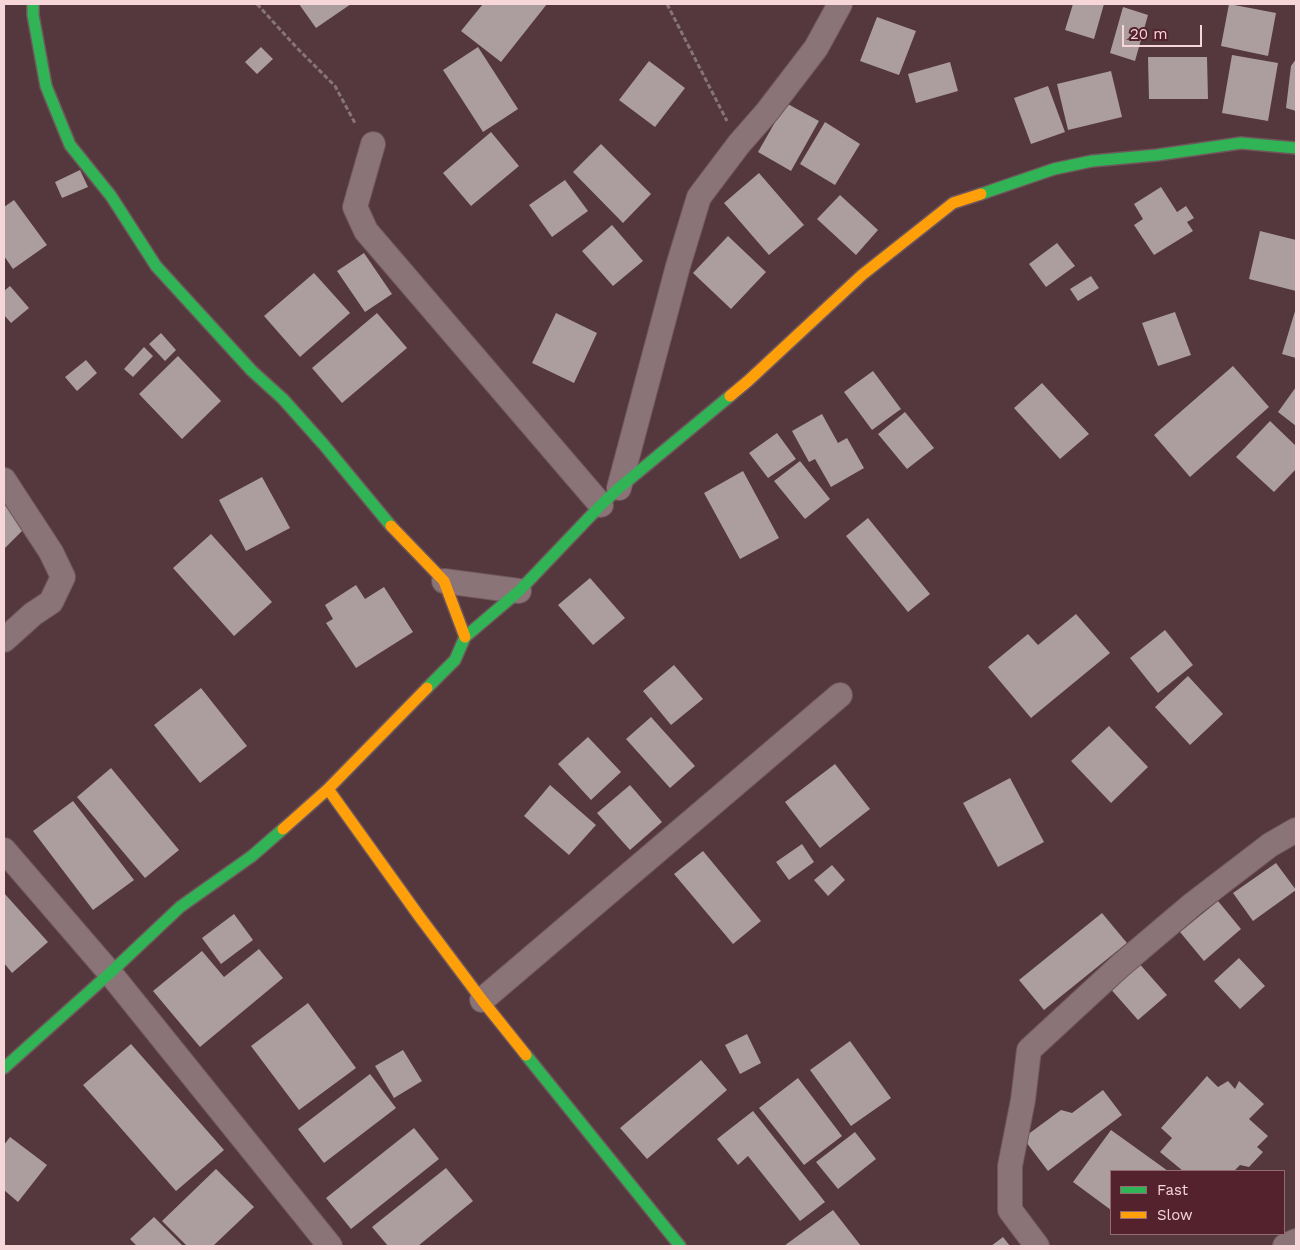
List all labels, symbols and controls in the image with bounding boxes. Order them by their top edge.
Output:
scale bar [1125,15,1205,47]
text: 20 m [1130,25,1168,43]
legend [1110,1170,1285,1235]
text: Fast [1157,1181,1188,1199]
text: Slow [1157,1206,1193,1224]

